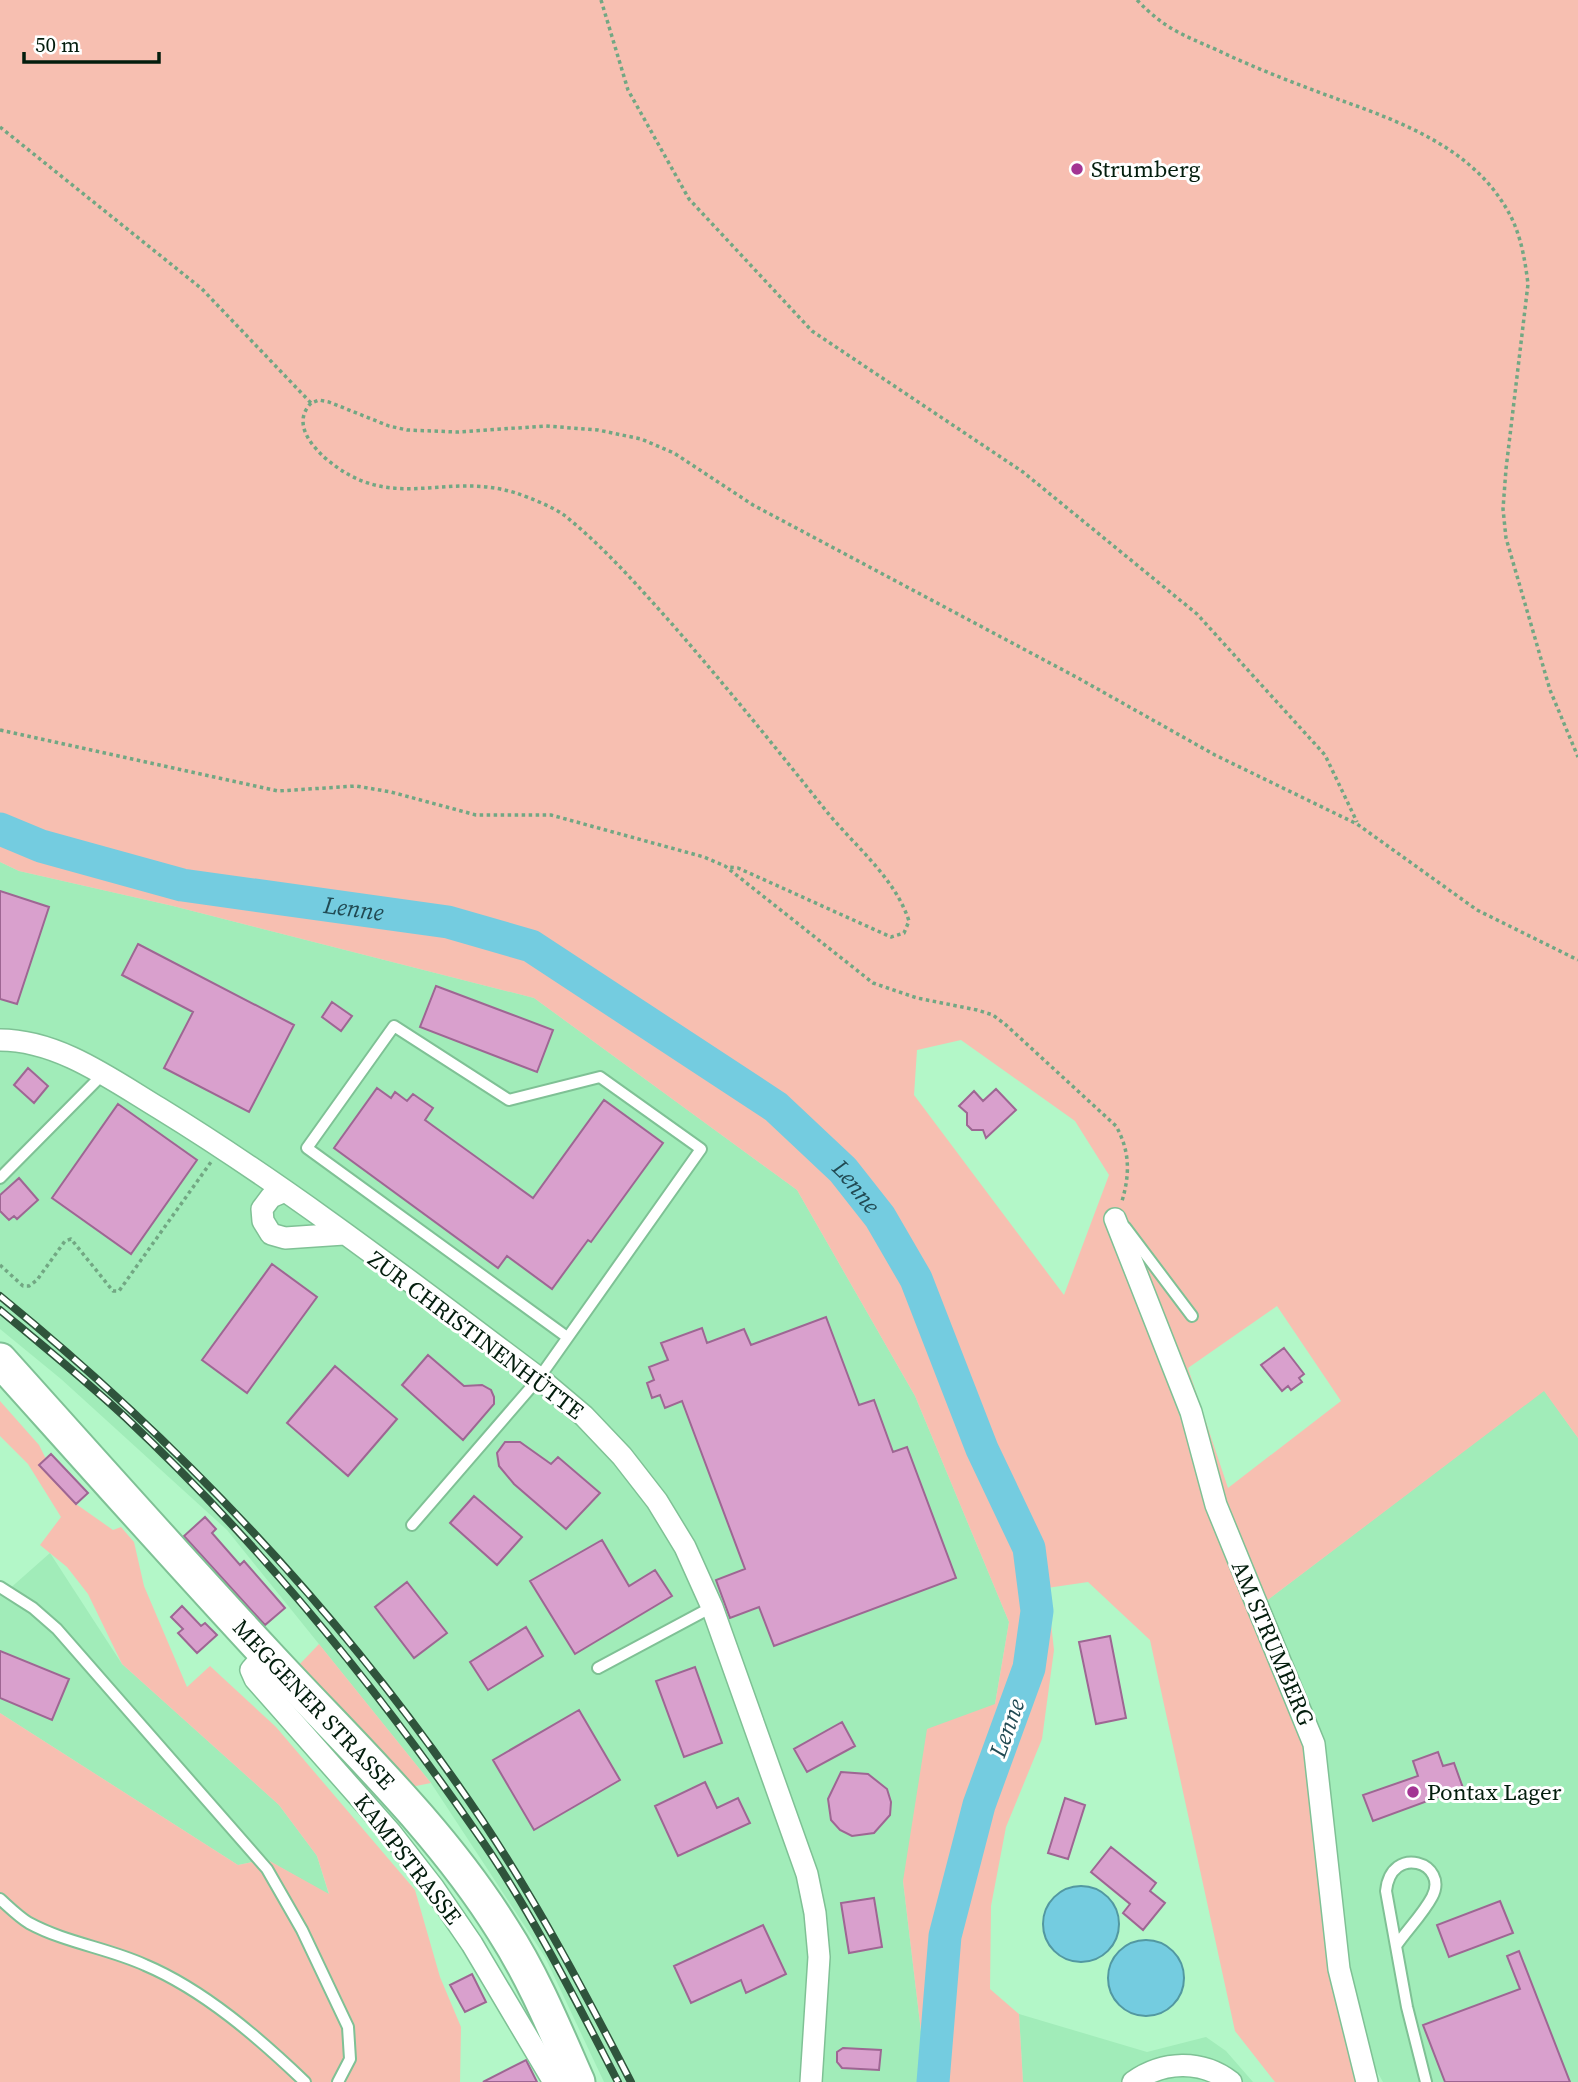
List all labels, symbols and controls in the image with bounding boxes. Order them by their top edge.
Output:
scale bar [24,21,159,65]
text: 50 m [35,30,80,59]
place label: Strumberg [1091,153,1200,185]
marker: Strumberg [1069,161,1085,177]
water label: Lenne [321,888,386,929]
water label: Lenne [825,1151,888,1220]
street label: ZUR CHRISTINENHÜTTE [361,1243,591,1427]
street label: AM STRUMBERG [1224,1556,1322,1731]
street label: MEGGENER STRASSE [226,1612,402,1797]
water label: Lenne [980,1694,1032,1763]
place label: Pontax Lager [1427,1776,1562,1808]
marker: Pontax Lager [1405,1784,1421,1800]
street label: KAMPSTRASSE [347,1787,469,1931]

